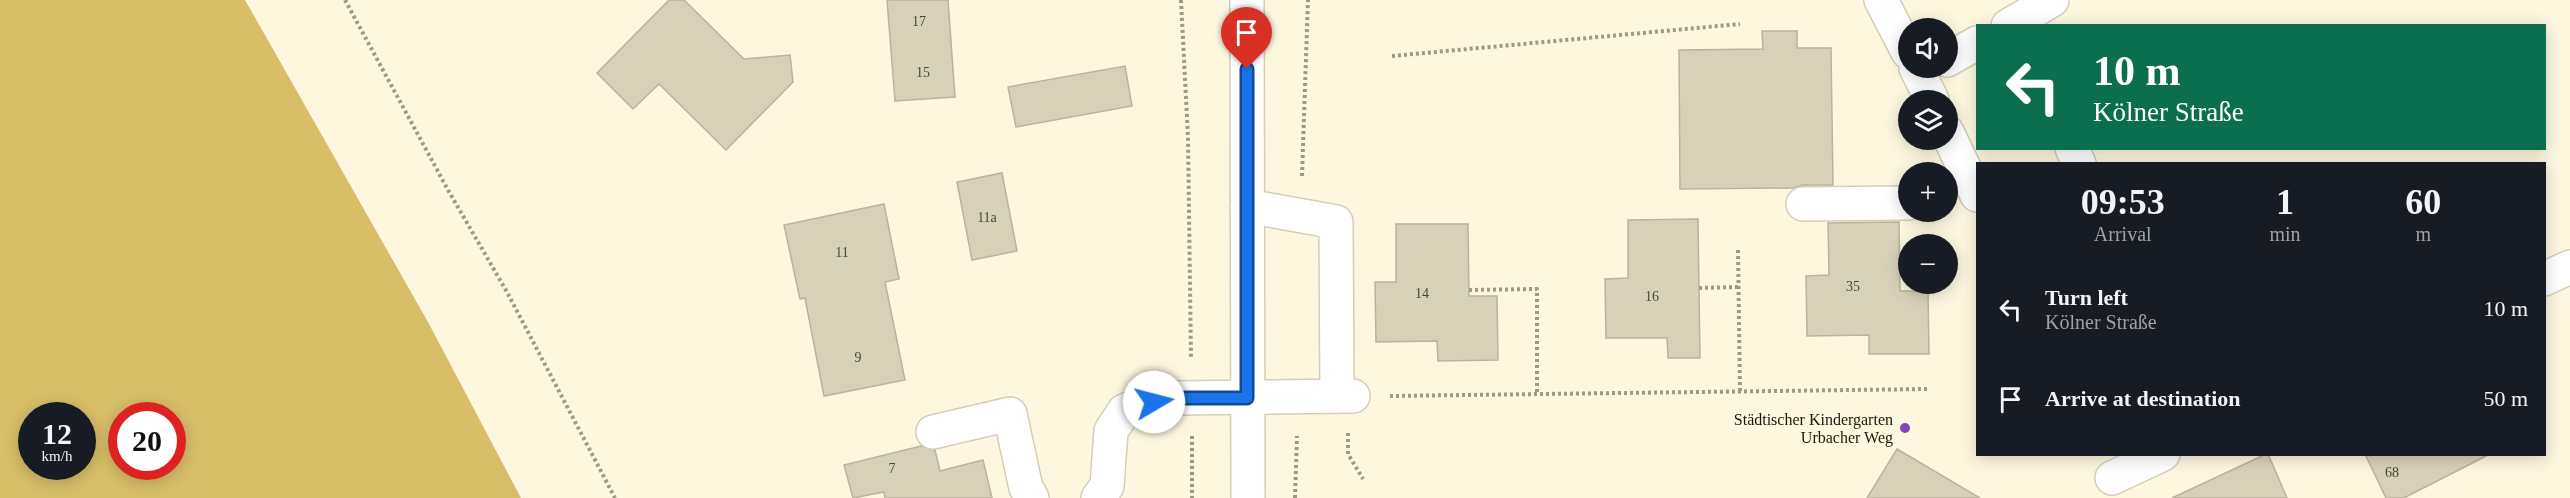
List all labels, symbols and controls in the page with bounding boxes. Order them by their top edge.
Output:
pin [1221,7,1272,69]
house number: 17 [912,14,926,29]
icon: arrive [1230,16,1263,49]
map controls [1898,18,1958,294]
button: sound [1898,18,1958,78]
icon: left [1994,48,2072,126]
text: 10 m [2093,48,2181,94]
house number: 15 [916,65,930,80]
button: layers [1898,90,1958,150]
text: Kölner Straße [2093,97,2244,127]
button: + [1898,162,1958,222]
text: 09:53 [2081,182,2165,222]
text: 1 [2276,182,2294,222]
text: 60 [2405,182,2441,222]
house number: 11a [977,210,998,225]
text: Arrival [2094,223,2152,245]
text: min [2269,223,2301,245]
text: m [2416,223,2431,245]
button: − [1898,234,1958,294]
house number: 11 [835,245,849,260]
house number: 35 [1846,279,1860,294]
text: Turn left [2045,285,2128,310]
house number: 14 [1415,286,1429,301]
house number: 16 [1645,289,1659,304]
icon: left [1994,293,2027,326]
text: 10 m [2483,296,2528,321]
text: Kölner Straße [2045,311,2157,333]
house number: 9 [855,350,862,365]
position arrow [1122,370,1186,434]
icon: arrive [1994,383,2027,416]
text: Arrive at destination [2045,386,2241,411]
text: 50 m [2483,386,2528,411]
speed limit sign: 20 [108,402,186,480]
place label: Städtischer Kindergarten Urbacher Weg [1734,411,1893,447]
text: 12 [42,417,72,450]
marker: Städtischer Kindergarten Urbacher Weg [1898,421,1912,435]
text: km/h [42,448,72,464]
house number: 7 [889,461,896,476]
house number: 68 [2385,465,2399,480]

